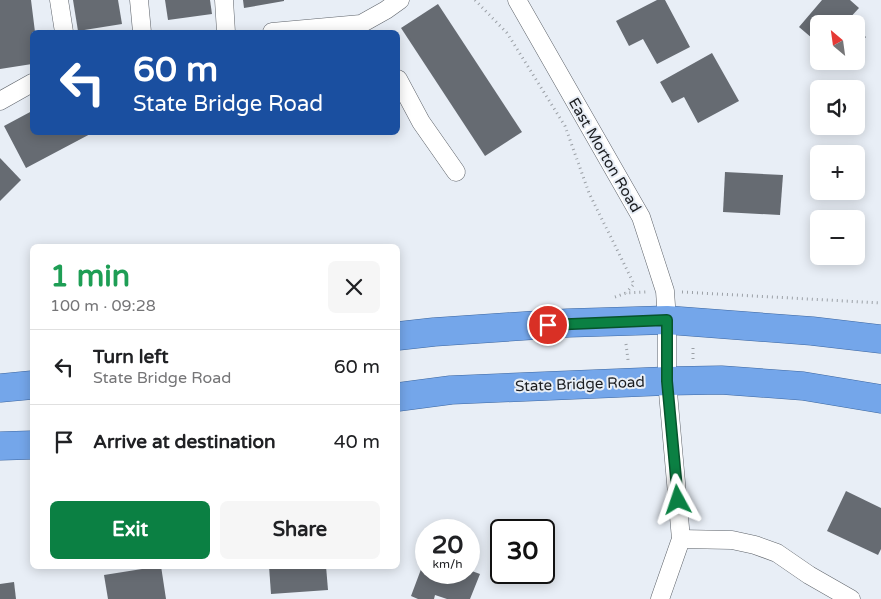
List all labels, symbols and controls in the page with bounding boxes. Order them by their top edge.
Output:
north arrow [810,15,865,70]
map controls [810,15,865,265]
text: 60 m [133,49,218,91]
icon: left [50,50,115,115]
button: sound [810,80,865,135]
text: State Bridge Road [133,91,323,117]
street label: East Morton Road [565,95,645,215]
button: + [810,145,865,200]
button: − [810,210,865,265]
text: 1 min [50,258,130,295]
button: close [328,261,380,313]
text: 100 m · 09:28 [50,296,156,316]
pin [527,304,569,346]
icon: arrive [534,311,562,339]
text: Turn left [93,346,169,368]
icon: left [50,353,78,381]
text: 60 m [334,356,380,378]
text: State Bridge Road [93,368,231,388]
street label: State Bridge Road [515,373,645,395]
icon: arrive [50,428,78,456]
text: Arrive at destination [93,431,276,453]
text: 40 m [334,431,380,453]
position arrow [651,473,703,525]
button: Exit [50,501,210,559]
button: Share [220,501,380,559]
speed limit sign: 30 [490,519,555,584]
text: 20 [432,530,463,560]
text: km/h [432,557,463,571]

